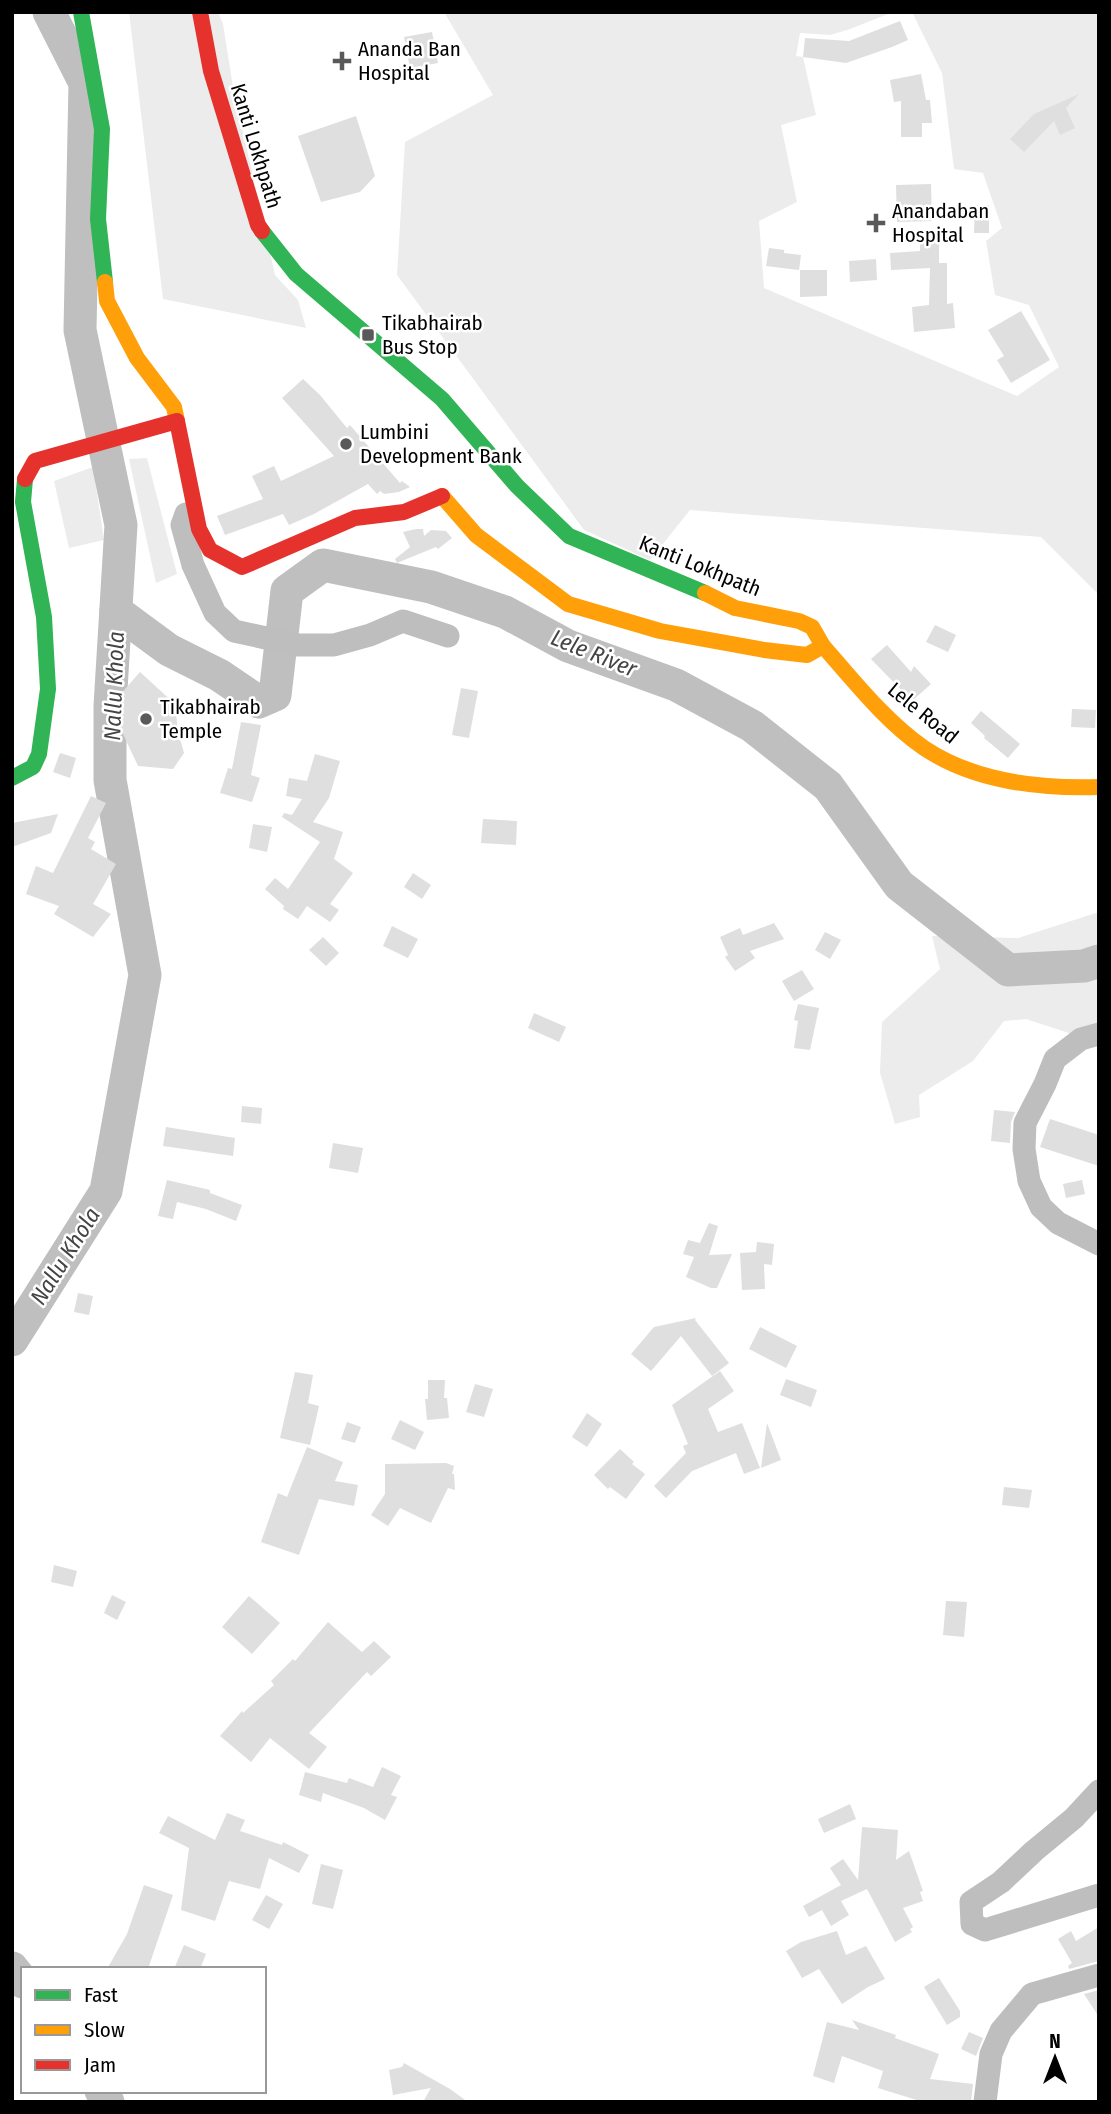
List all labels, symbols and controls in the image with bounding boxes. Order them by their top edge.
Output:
place label: Ananda Ban Hospital [358,36,461,86]
marker: Ananda Ban Hospital [332,51,352,71]
street label: Kanti Lokhpath [225,80,287,212]
place label: Anandaban Hospital [892,198,989,248]
marker: Anandaban Hospital [866,213,886,233]
place label: Tikabhairab Bus Stop [382,310,483,360]
marker: Tikabhairab Bus Stop [360,327,376,343]
place label: Lumbini Development Bank [360,419,522,469]
marker: Lumbini Development Bank [338,436,354,452]
street label: Kanti Lokhpath [635,530,765,602]
water label: Lele River [547,623,642,683]
water label: Nallu Khola [98,631,130,741]
street label: Lele Road [882,677,964,749]
place label: Tikabhairab Temple [160,694,261,744]
marker: Tikabhairab Temple [138,711,154,727]
water label: Nallu Khola [24,1202,106,1310]
legend [21,1967,266,2093]
text: Fast [84,1982,118,2008]
text: Slow [84,2017,125,2043]
north arrow [1020,2023,1090,2093]
text: N [1049,2030,1061,2053]
text: Jam [84,2052,116,2078]

